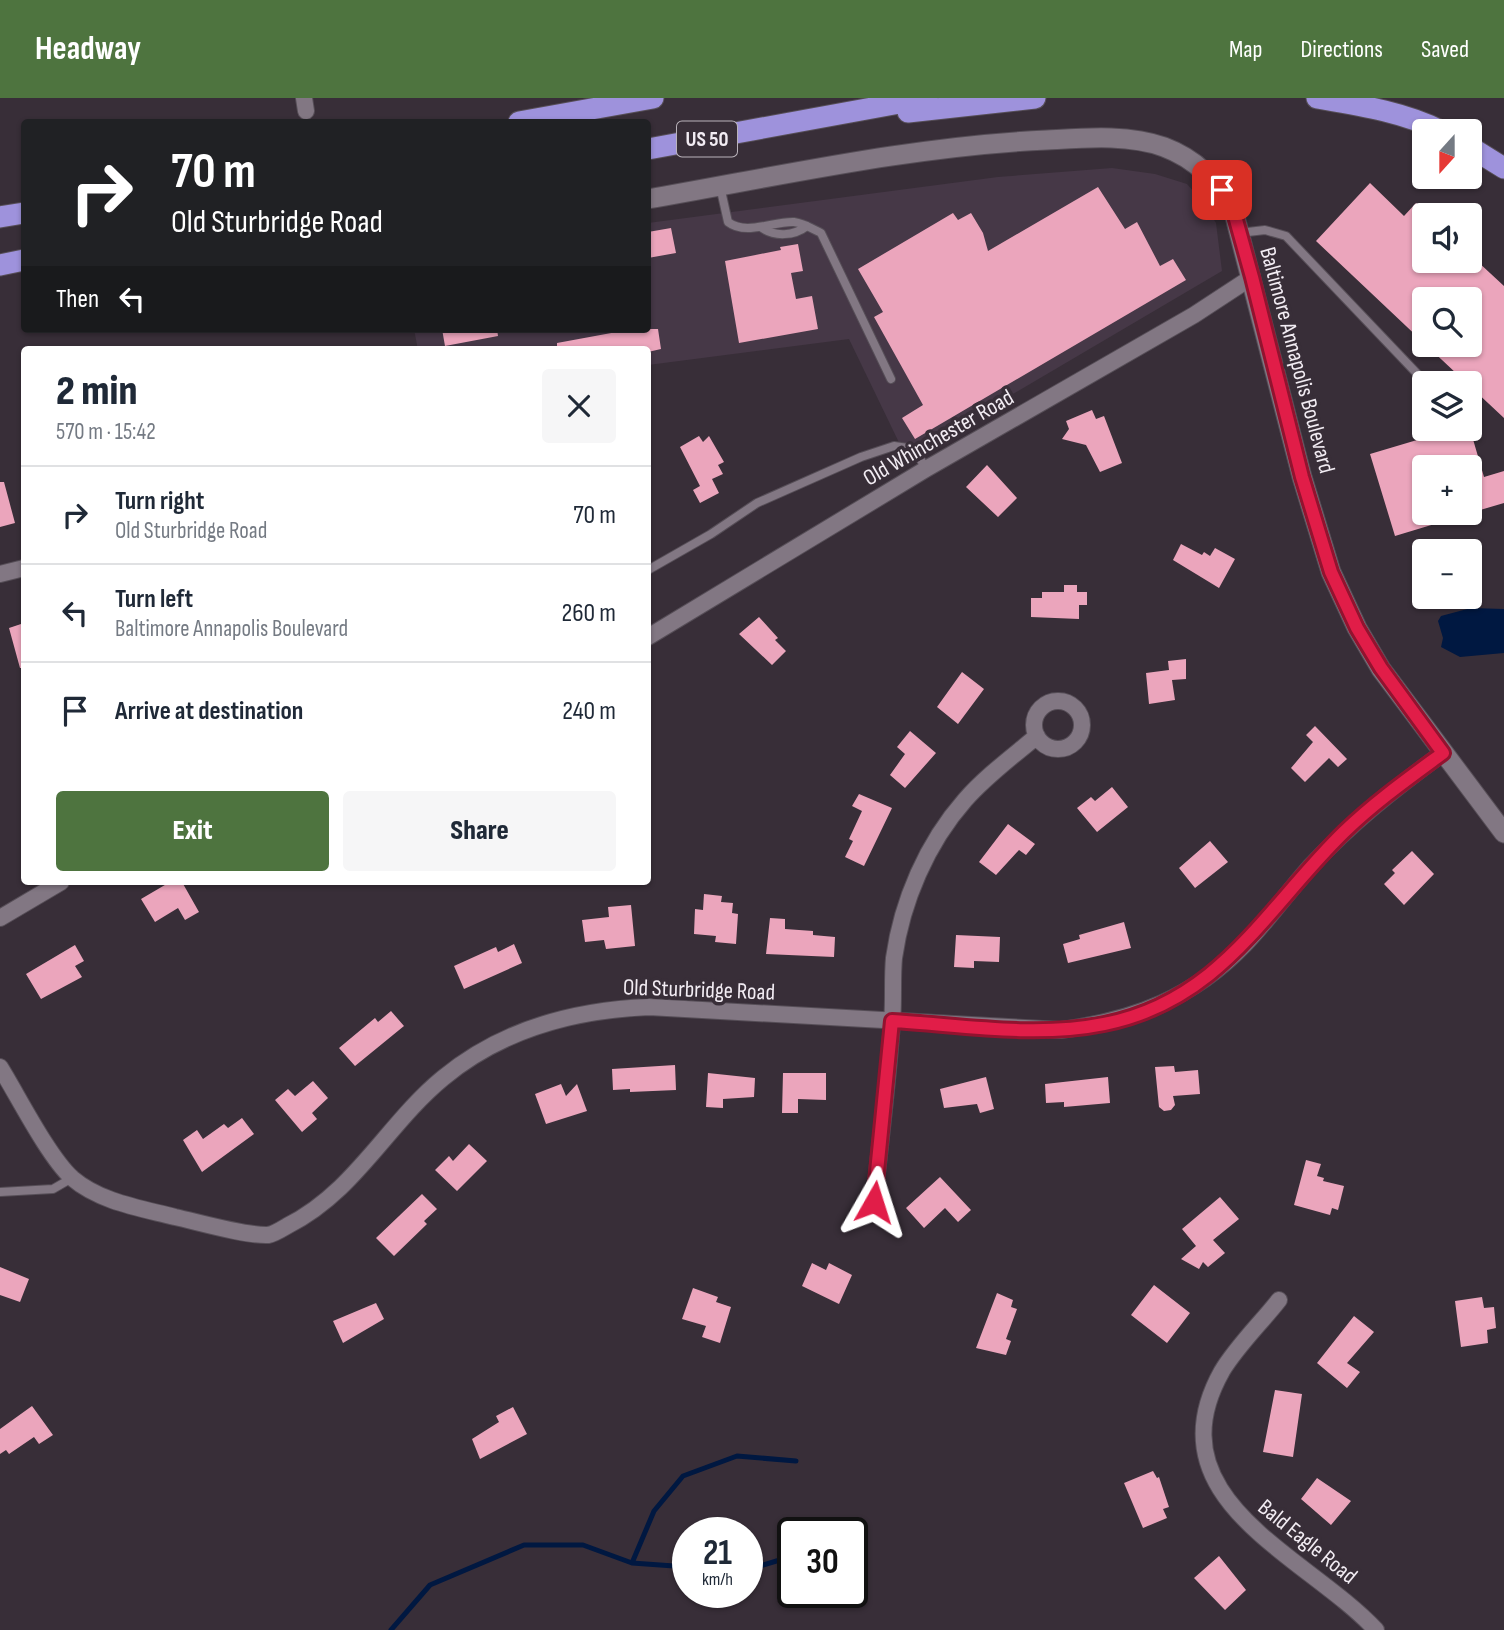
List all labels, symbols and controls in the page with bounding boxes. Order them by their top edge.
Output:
text: Headway [35,29,141,69]
text: Map [1229,35,1262,64]
text: Directions [1300,35,1383,64]
text: Saved [1421,35,1469,64]
north arrow [1412,119,1482,189]
map controls [1412,119,1482,609]
road number: US 50 [677,121,737,156]
text: 70 m [171,143,256,202]
icon: right [56,147,147,238]
pin [1192,160,1252,220]
icon: arrive [1203,171,1241,209]
text: Old Sturbridge Road [171,203,383,242]
button: sound [1412,203,1482,273]
street label: Baltimore Annapolis Boulevard [1253,244,1341,476]
icon: left [113,280,151,318]
text: Then [56,284,99,315]
button: search [1412,287,1482,357]
text: 2 min [56,366,137,417]
button: close [542,369,616,443]
button: layers [1412,371,1482,441]
street label: Old Whinchester Road [858,383,1019,492]
text: 570 m · 15:42 [56,418,156,446]
button: + [1412,455,1482,525]
text: Turn right [115,486,204,517]
icon: right [56,496,94,534]
text: 70 m [573,500,616,531]
text: Old Sturbridge Road [115,517,267,545]
button: − [1412,539,1482,609]
text: Turn left [115,584,193,615]
icon: left [56,594,94,632]
text: 260 m [561,598,616,629]
text: Baltimore Annapolis Boulevard [115,615,348,643]
icon: arrive [56,692,94,730]
text: Arrive at destination [115,696,303,727]
text: 240 m [562,696,616,727]
button: Exit [56,791,329,871]
button: Share [343,791,616,871]
street label: Old Sturbridge Road [622,973,776,1007]
position arrow [837,1165,911,1239]
street label: Bald Eagle Road [1252,1493,1363,1590]
speed limit sign: 30 [777,1517,868,1608]
text: 21 [703,1532,732,1575]
text: km/h [702,1569,733,1590]

